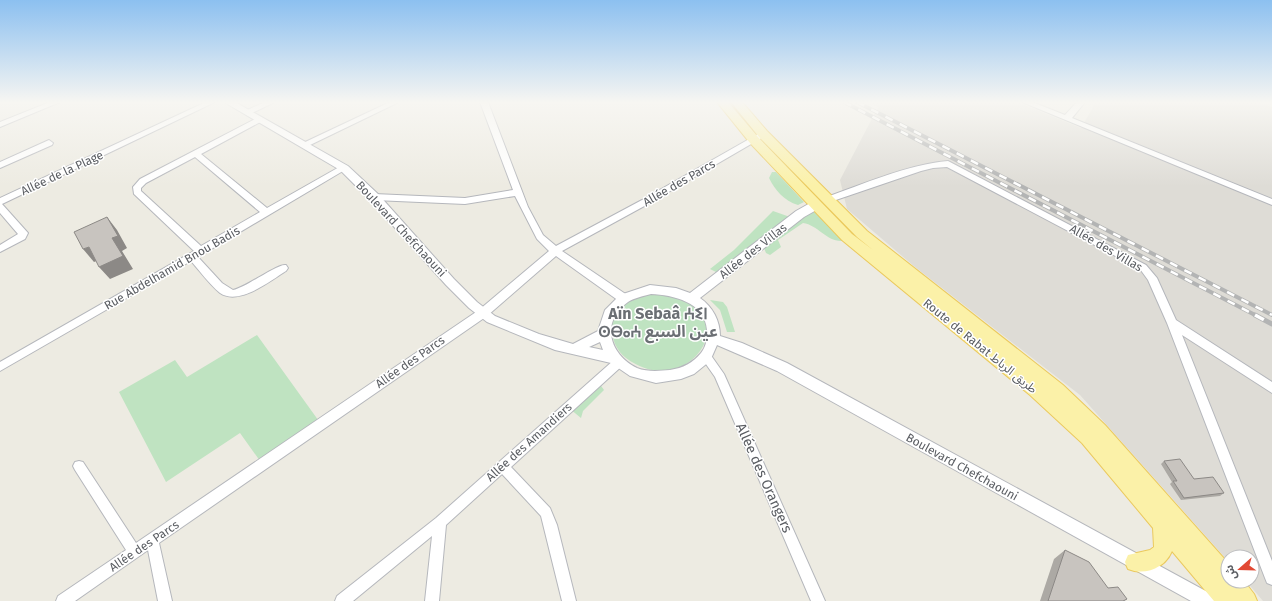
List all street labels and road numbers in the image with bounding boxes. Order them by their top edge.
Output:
street label: Allée de la Plage [18,148,106,198]
street label: Allée des Parcs [640,156,718,209]
street label: Boulevard Chefchaouni [353,178,449,280]
street label: Allée des Villas [717,220,790,282]
street label: Allée des Villas [1067,222,1145,275]
street label: Rue Abdelhamid Bnou Badis [102,223,243,313]
street label: Route de Rabat طريق الرباط [920,296,1040,397]
street label: Allée des Parcs [373,333,448,391]
street label: Allée des Amandiers [483,400,575,484]
street label: Allée des Orangers [732,421,796,536]
street label: Boulevard Chefchaouni [904,430,1020,504]
street label: Allée des Parcs [106,517,182,574]

